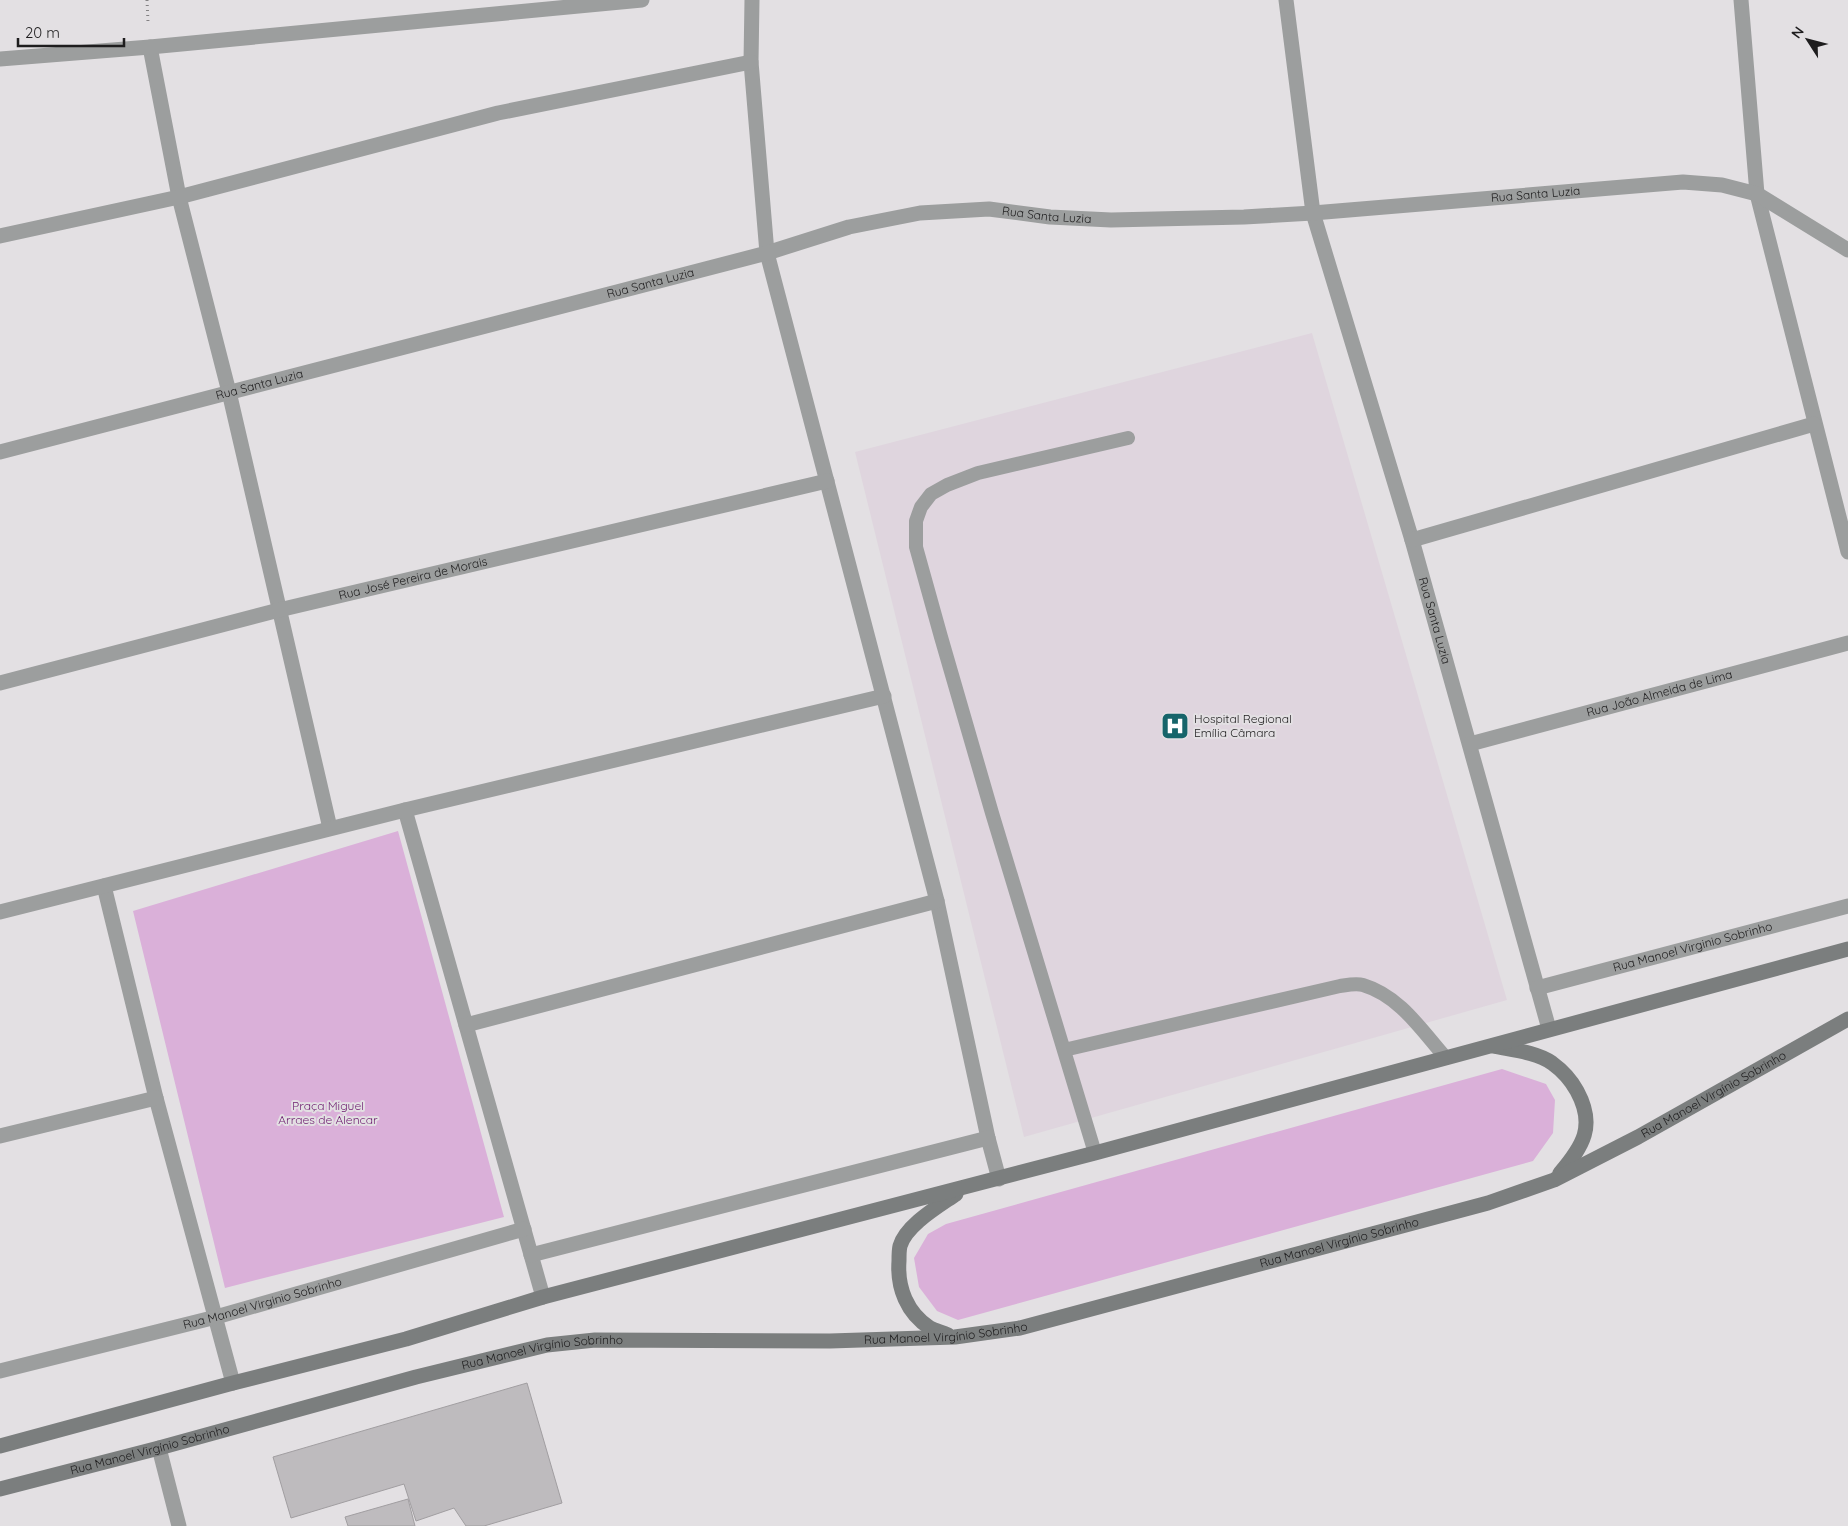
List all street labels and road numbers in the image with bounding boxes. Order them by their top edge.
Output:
street label: Rua Santa Luzia [1490,183,1581,205]
street label: Rua Santa Luzia [1001,203,1092,226]
street label: Rua Santa Luzia [605,264,696,301]
street label: Rua Santa Luzia [214,366,305,403]
street label: Rua José Pereira de Morais [337,553,489,603]
street label: Rua Santa Luzia [1416,575,1454,666]
street label: Rua João Almeida de Lima [1585,666,1734,720]
street label: Rua Manoel Virginio Sobrinho [1611,918,1774,975]
street label: Rua Manoel Virgínio Sobrinho [1638,1047,1789,1141]
street label: Rua Manoel Virgínio Sobrinho [1258,1214,1420,1271]
street label: Rua Manoel Virginio Sobrinho [181,1273,343,1332]
street label: Rua Manoel Virgínio Sobrinho [864,1318,1029,1347]
street label: Rua Manoel Virgínio Sobrinho [460,1332,623,1373]
street label: Rua Manoel Virgínio Sobrinho [69,1421,231,1478]

